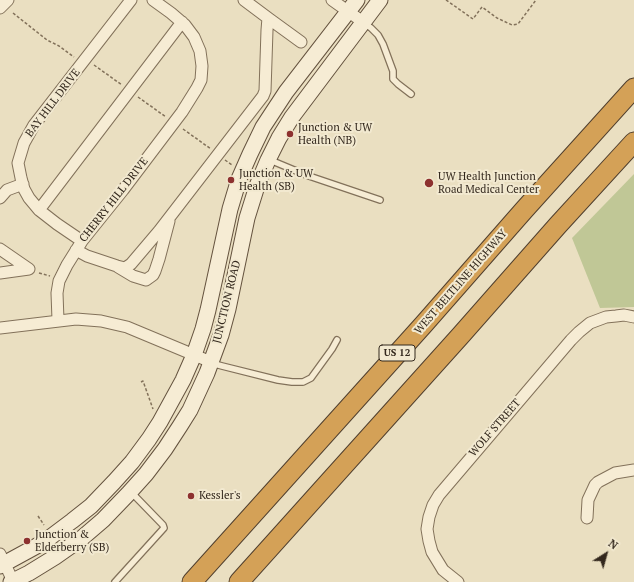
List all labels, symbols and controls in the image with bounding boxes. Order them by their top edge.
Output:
street label: BAY HILL DRIVE [23,66,83,140]
place label: Junction & UW Health (NB) [298,121,372,147]
marker: Junction & UW Health (NB) [285,129,295,139]
street label: CHERRY HILL DRIVE [77,155,151,245]
place label: Junction & UW Health (SB) [239,167,313,193]
place label: UW Health Junction Road Medical Center [438,170,539,196]
marker: Junction & UW Health (SB) [226,175,236,185]
marker: UW Health Junction Road Medical Center [423,177,435,189]
street label: WEST BELTLINE HIGHWAY [412,227,510,337]
street label: JUNCTION ROAD [210,259,244,345]
road number: US 12 [379,345,415,361]
street label: WOLF STREET [466,396,524,460]
place label: Kessler's [199,489,241,503]
marker: Kessler's [186,491,196,501]
place label: Junction & Elderberry (SB) [35,528,109,554]
north arrow [586,534,626,574]
marker: Junction & Elderberry (SB) [22,536,32,546]
text: N [606,536,621,553]

